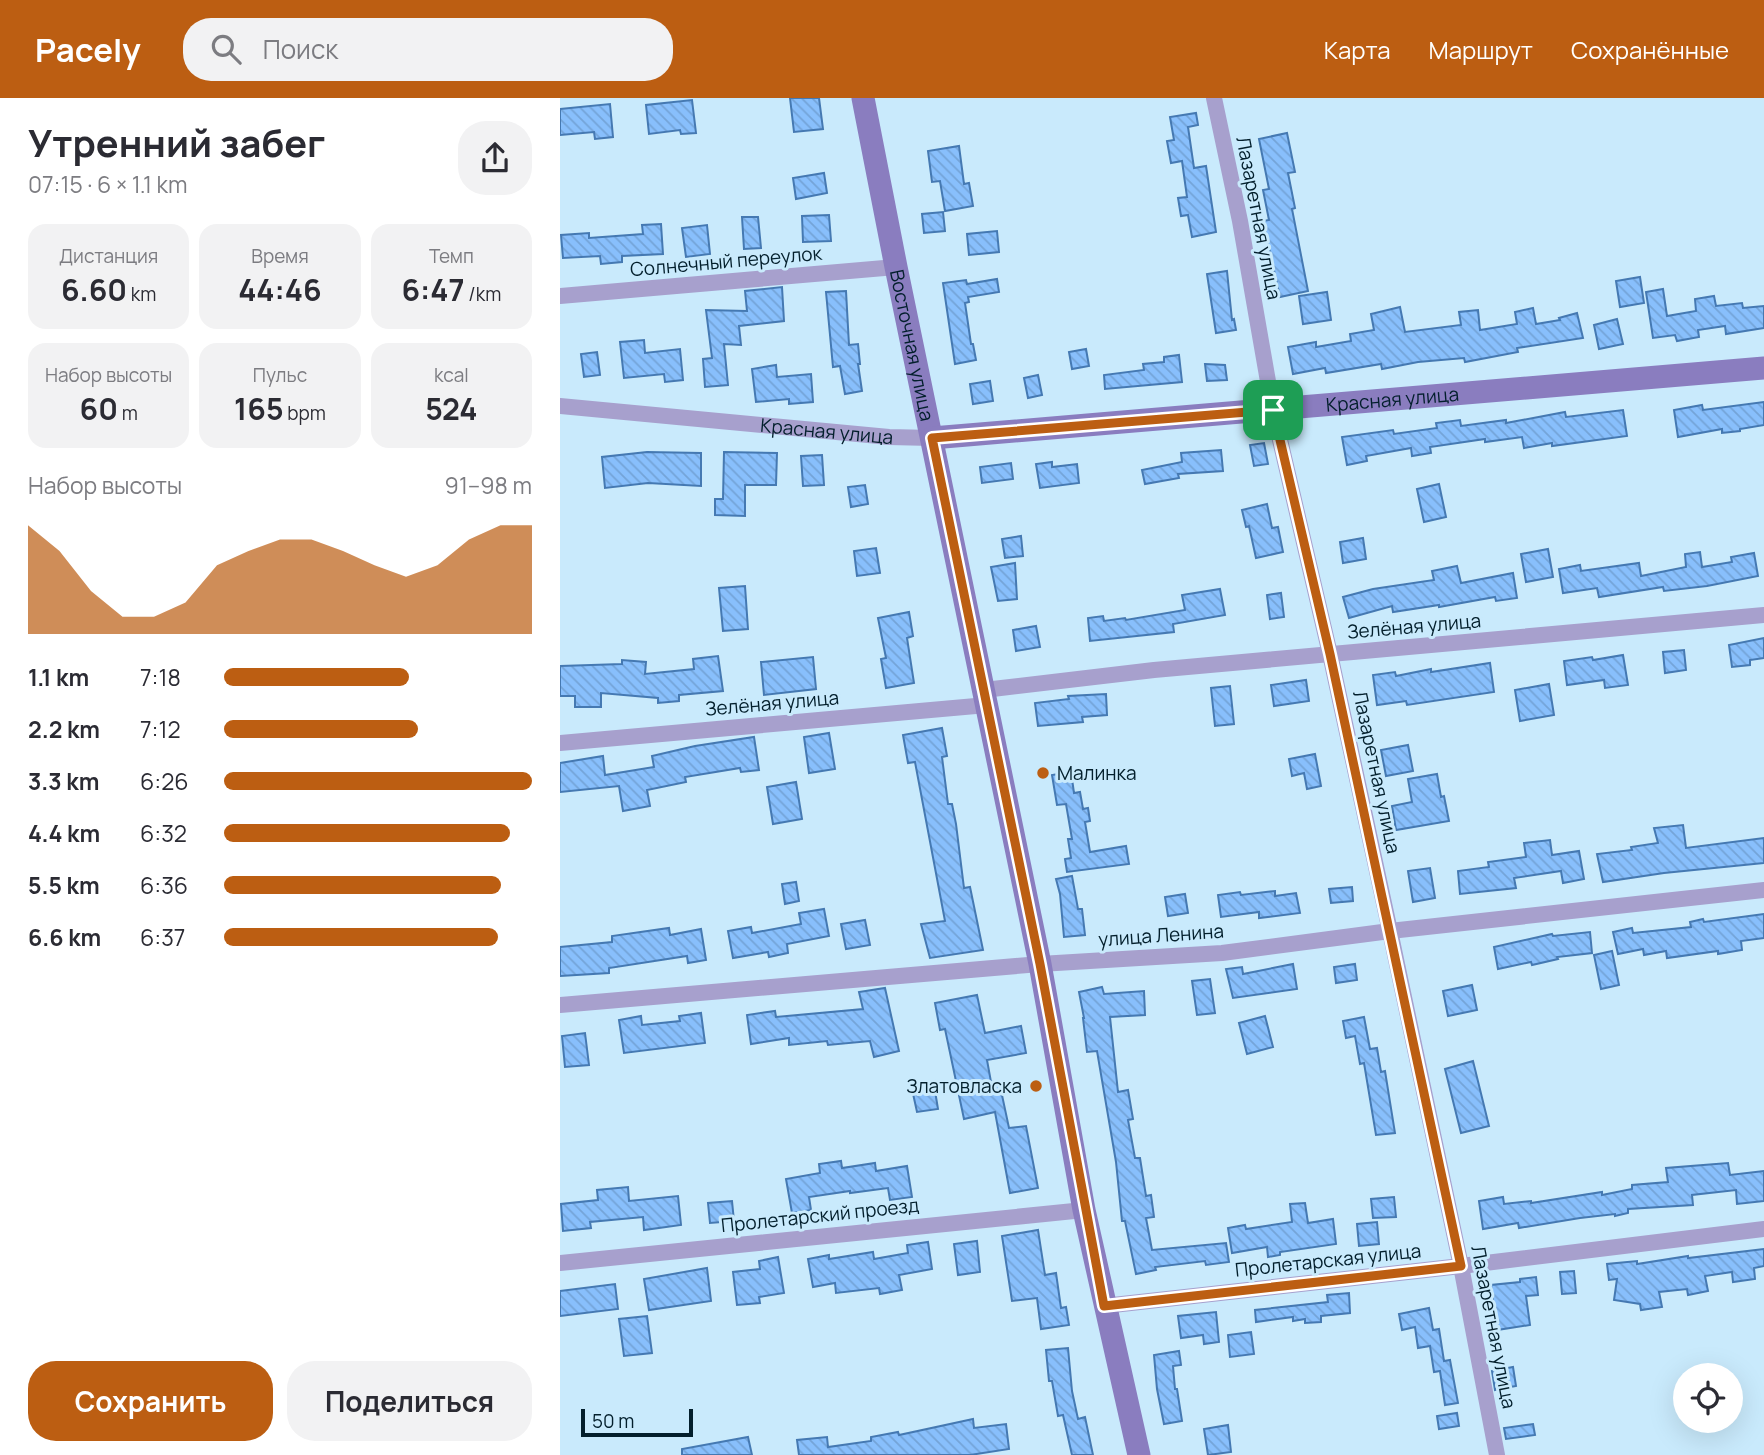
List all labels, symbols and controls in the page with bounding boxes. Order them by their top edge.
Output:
search box [183,18,673,81]
text: Pacely [35,27,141,72]
icon: search [207,30,245,68]
text: Поиск [263,31,338,67]
text: Карта [1324,33,1391,66]
text: Маршрут [1429,33,1533,66]
text: Сохранённые [1571,33,1729,66]
text: Утренний забег [28,116,325,168]
button: share [458,121,532,195]
street label: Лазаретная улица [1230,134,1288,302]
text: 07:15 · 6 × 1.1 km [28,168,187,200]
street label: Солнечный переулок [629,240,824,282]
text: Дистанция [59,243,158,269]
text: Время [251,243,309,269]
text: Темп [429,243,474,269]
street label: Восточная улица [884,267,940,423]
text: 6.60 [61,269,127,310]
text: 44:46 [238,269,322,310]
text: 6:47 [401,269,465,310]
text: km [127,281,156,307]
text: /km [465,281,501,307]
text: Набор высоты [45,362,172,388]
text: Пульс [253,362,307,388]
text: kcal [434,362,469,388]
pin [1243,380,1303,440]
street label: Красная улица [1325,381,1460,418]
text: 60 [80,388,118,429]
text: 165 [234,388,283,429]
text: 524 [425,388,477,429]
icon: arrive [1254,391,1292,429]
text: m [118,400,138,426]
text: bpm [283,400,326,426]
street label: Красная улица [759,412,894,450]
text: Набор высоты [28,469,182,501]
text: 91–98 m [445,469,532,501]
street label: Зелёная улица [1346,607,1482,645]
text: 1.1 km [28,661,89,693]
text: 7:18 [140,661,181,693]
street label: Зелёная улица [704,684,840,722]
street label: Лазаретная улица [1347,688,1407,856]
text: 2.2 km [28,713,100,745]
text: 7:12 [140,713,181,745]
place label: Малинка [1057,760,1136,786]
text: 3.3 km [28,765,99,797]
text: 6:26 [140,765,189,797]
marker: Малинка [1035,765,1051,781]
text: 4.4 km [28,817,100,849]
text: 6:32 [140,817,187,849]
text: 5.5 km [28,869,100,901]
text: 6:36 [140,869,188,901]
street label: улица Ленина [1097,918,1225,952]
text: 6.6 km [28,921,101,953]
text: 6:37 [140,921,185,953]
place label: Златовласка [906,1073,1022,1099]
marker: Златовласка [1028,1078,1044,1094]
street label: Пролетарский проезд [720,1192,920,1238]
street label: Пролетарская улица [1234,1237,1422,1283]
street label: Лазаретная улица [1465,1243,1523,1411]
button: Сохранить [28,1361,273,1441]
button: Поделиться [287,1361,532,1441]
map controls [1673,1363,1743,1433]
button: locate [1673,1363,1743,1433]
scale bar [581,1406,693,1438]
text: 50 m [592,1408,634,1434]

